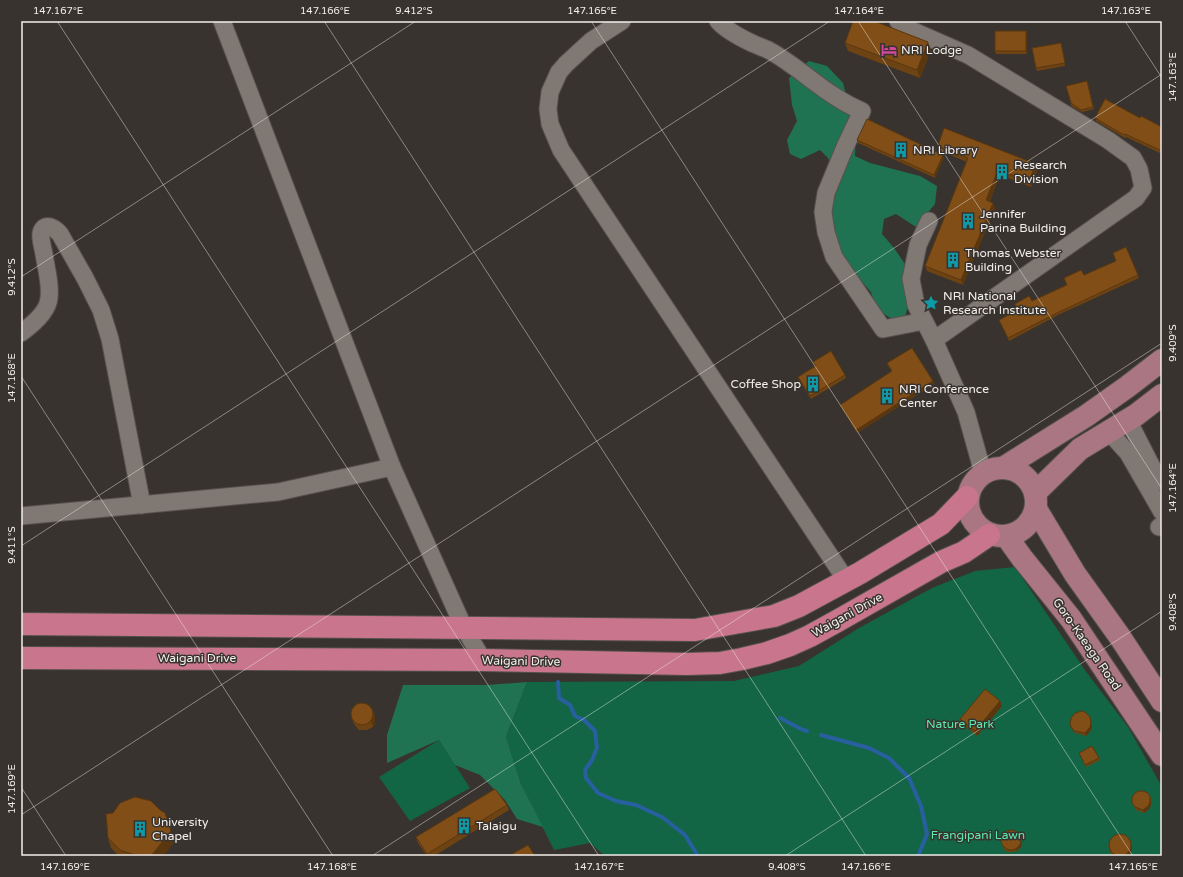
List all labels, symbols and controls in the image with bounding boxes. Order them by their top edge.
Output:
text: 147.167°E [33,5,83,17]
text: 147.166°E [300,5,350,17]
text: 9.412°S [395,5,433,17]
text: 147.165°E [567,5,617,17]
text: 147.164°E [834,5,884,17]
text: 147.163°E [1101,5,1151,17]
hotel icon: NRI Lodge [880,41,898,59]
place label: NRI Lodge [901,43,962,57]
text: 147.163°E [1167,52,1179,102]
building icon: NRI Library [892,141,910,159]
place label: NRI Library [913,143,978,157]
place label: Research Division [1014,158,1067,186]
building icon: Research Division [993,163,1011,181]
place label: Jennifer Parina Building [980,207,1066,235]
building icon: Jennifer Parina Building [959,212,977,230]
place label: Thomas Webster Building [965,246,1061,274]
building icon: Thomas Webster Building [944,251,962,269]
text: 9.412°S [6,258,18,296]
place label: NRI National Research Institute [943,289,1046,317]
place icon: NRI National Research Institute [922,294,940,312]
text: 9.409°S [1167,324,1179,362]
text: 147.168°E [6,353,18,403]
building icon: Coffee Shop [804,375,822,393]
place label: Coffee Shop [730,377,801,391]
place label: NRI Conference Center [899,382,989,410]
building icon: NRI Conference Center [878,387,896,405]
text: 147.164°E [1167,463,1179,513]
text: 9.411°S [6,526,18,564]
street label: Waigani Drive [809,590,885,640]
text: 9.408°S [1167,593,1179,631]
street label: Goro-Kaeaga Road [1050,595,1124,693]
street label: Waigani Drive [158,651,237,665]
street label: Waigani Drive [482,653,561,669]
park label: Nature Park [926,717,995,731]
text: 147.169°E [6,764,18,814]
place label: University Chapel [152,815,209,843]
building icon: Talaigu [455,817,473,835]
place label: Talaigu [476,819,517,833]
building icon: University Chapel [131,820,149,838]
park label: Frangipani Lawn [931,828,1025,842]
text: 147.169°E [40,861,90,873]
text: 147.168°E [307,861,357,873]
text: 147.167°E [574,861,624,873]
text: 9.408°S [768,861,806,873]
text: 147.166°E [841,861,891,873]
text: 147.165°E [1108,861,1158,873]

